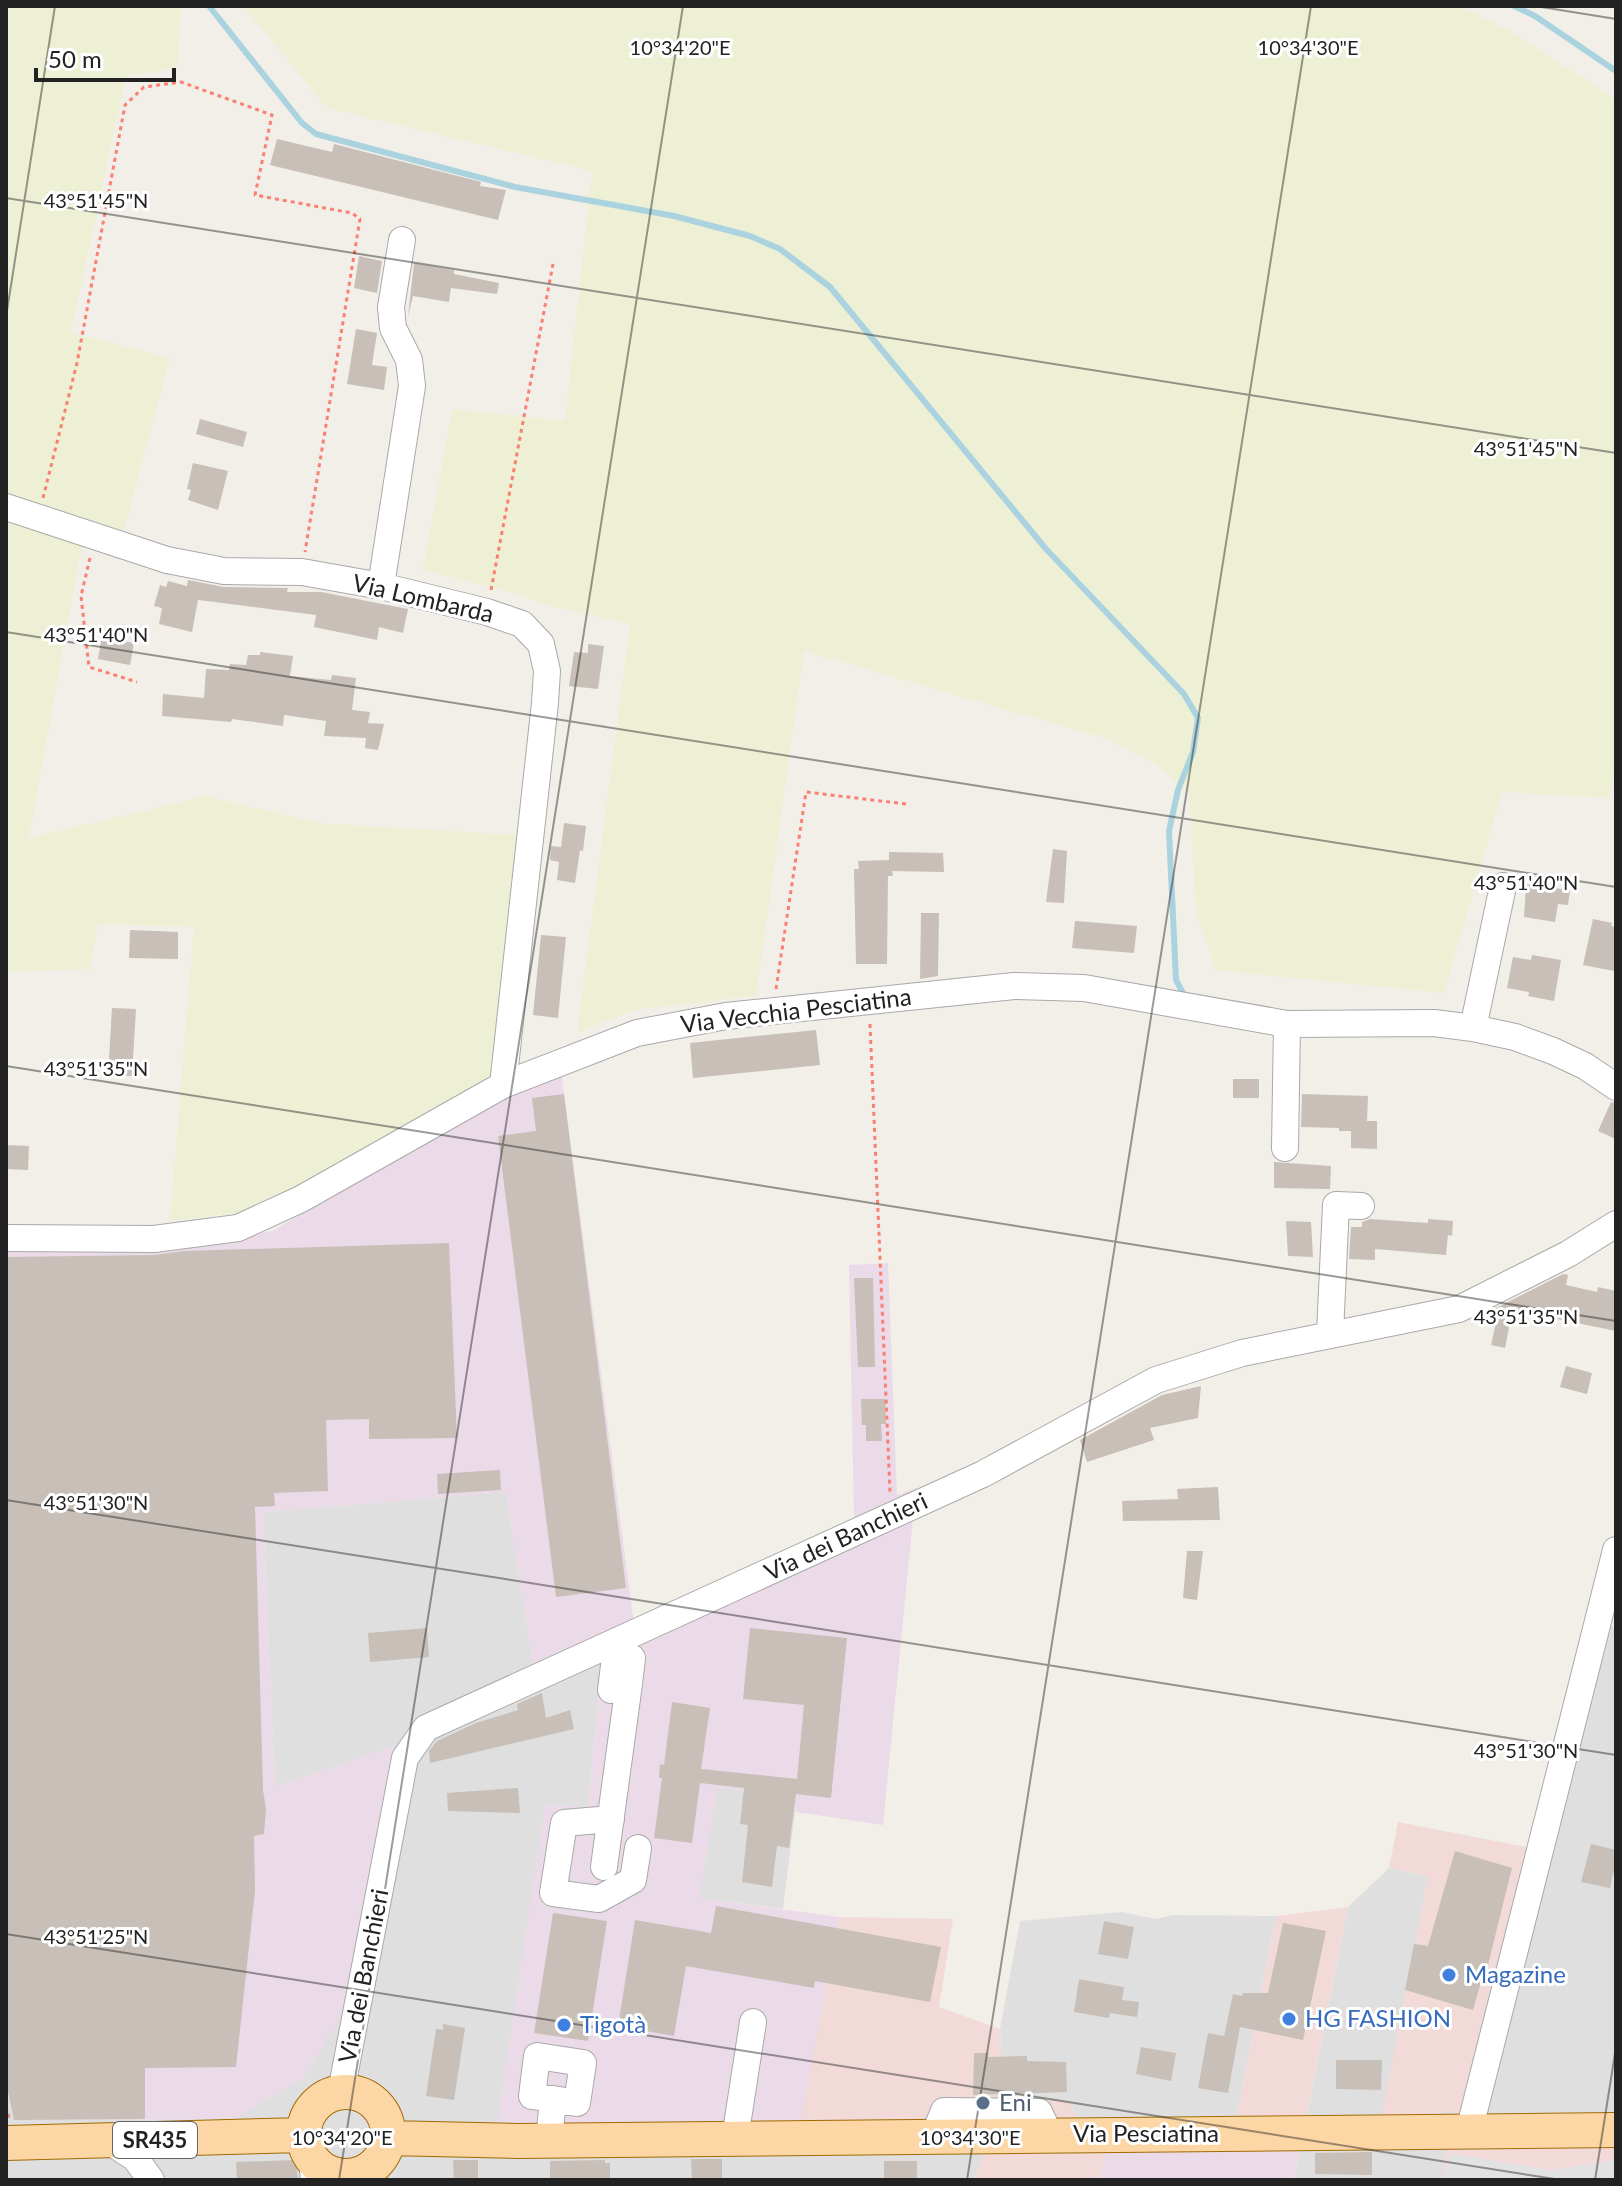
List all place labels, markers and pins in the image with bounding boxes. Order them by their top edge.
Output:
place label: Magazine [1465,1959,1566,1988]
marker: Magazine [1440,1966,1458,1984]
place label: HG FASHION [1305,2003,1451,2032]
place label: Tigotà [580,2009,646,2038]
marker: HG FASHION [1280,2010,1298,2028]
marker: Tigotà [555,2016,573,2034]
place label: Eni [999,2087,1032,2116]
marker: Eni [974,2094,992,2112]

